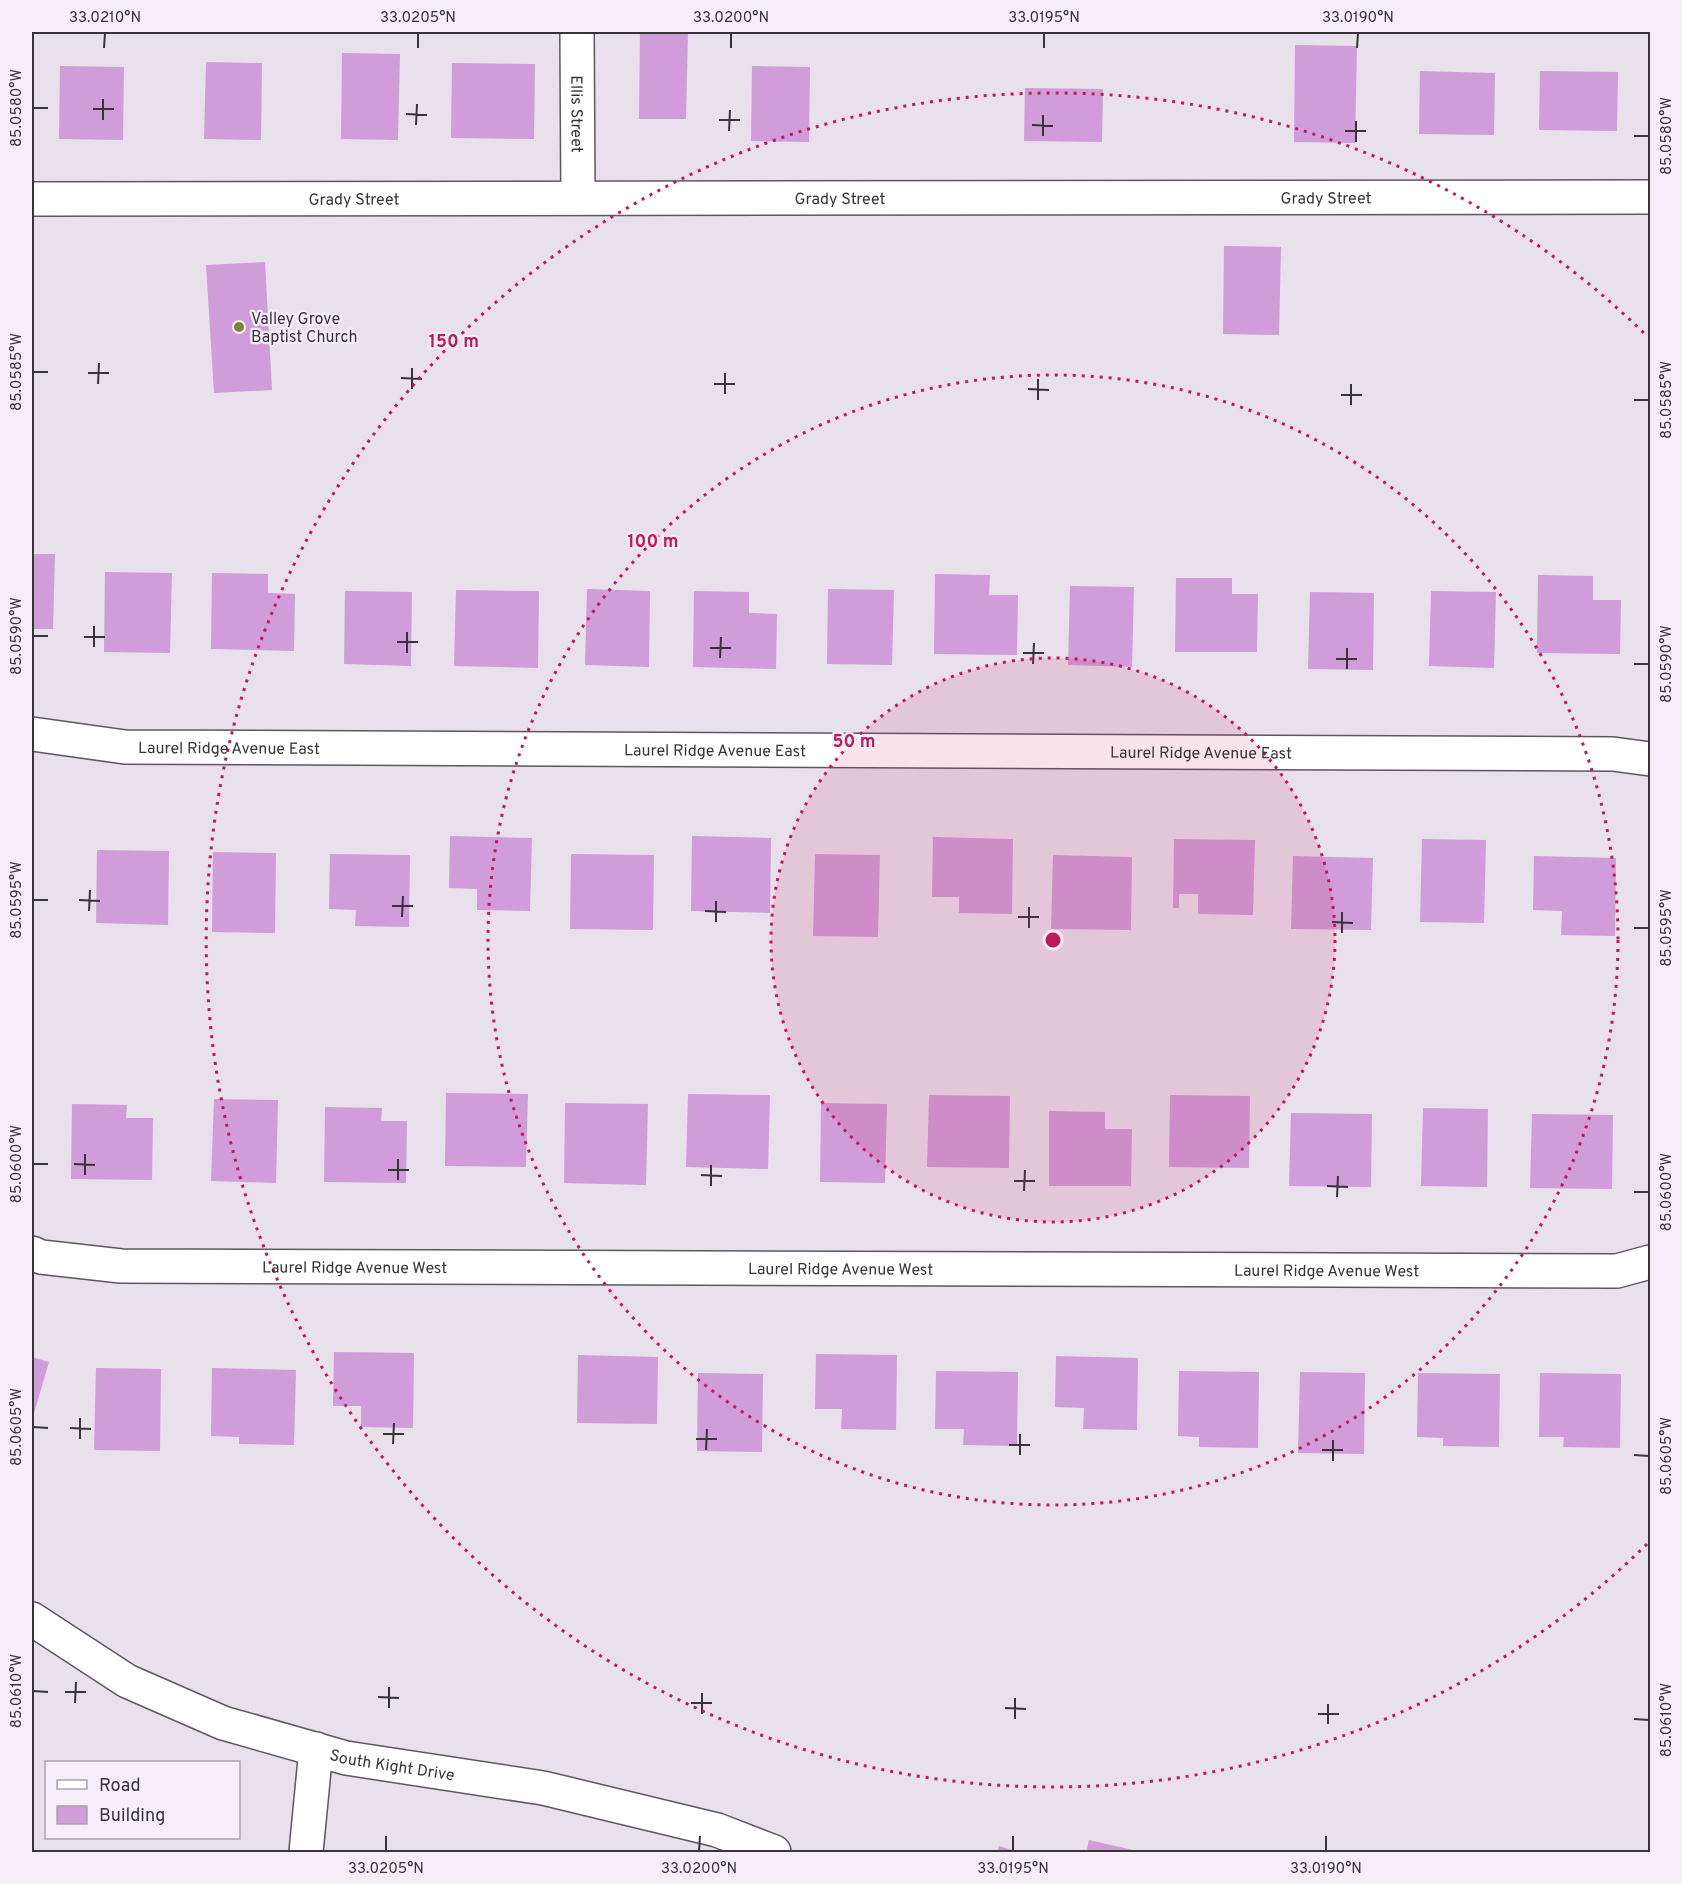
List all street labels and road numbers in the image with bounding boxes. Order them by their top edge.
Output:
street label: Ellis Street [565,75,586,153]
street label: Grady Street [1281,189,1371,209]
street label: Grady Street [795,190,885,210]
street label: Grady Street [309,191,399,211]
street label: Laurel Ridge Avenue East [138,739,320,760]
street label: Laurel Ridge Avenue East [624,741,806,762]
street label: Laurel Ridge Avenue East [1110,744,1292,764]
street label: Laurel Ridge Avenue West [262,1258,447,1279]
street label: Laurel Ridge Avenue West [748,1260,933,1281]
street label: Laurel Ridge Avenue West [1234,1262,1419,1282]
street label: South Kight Drive [327,1746,456,1786]

